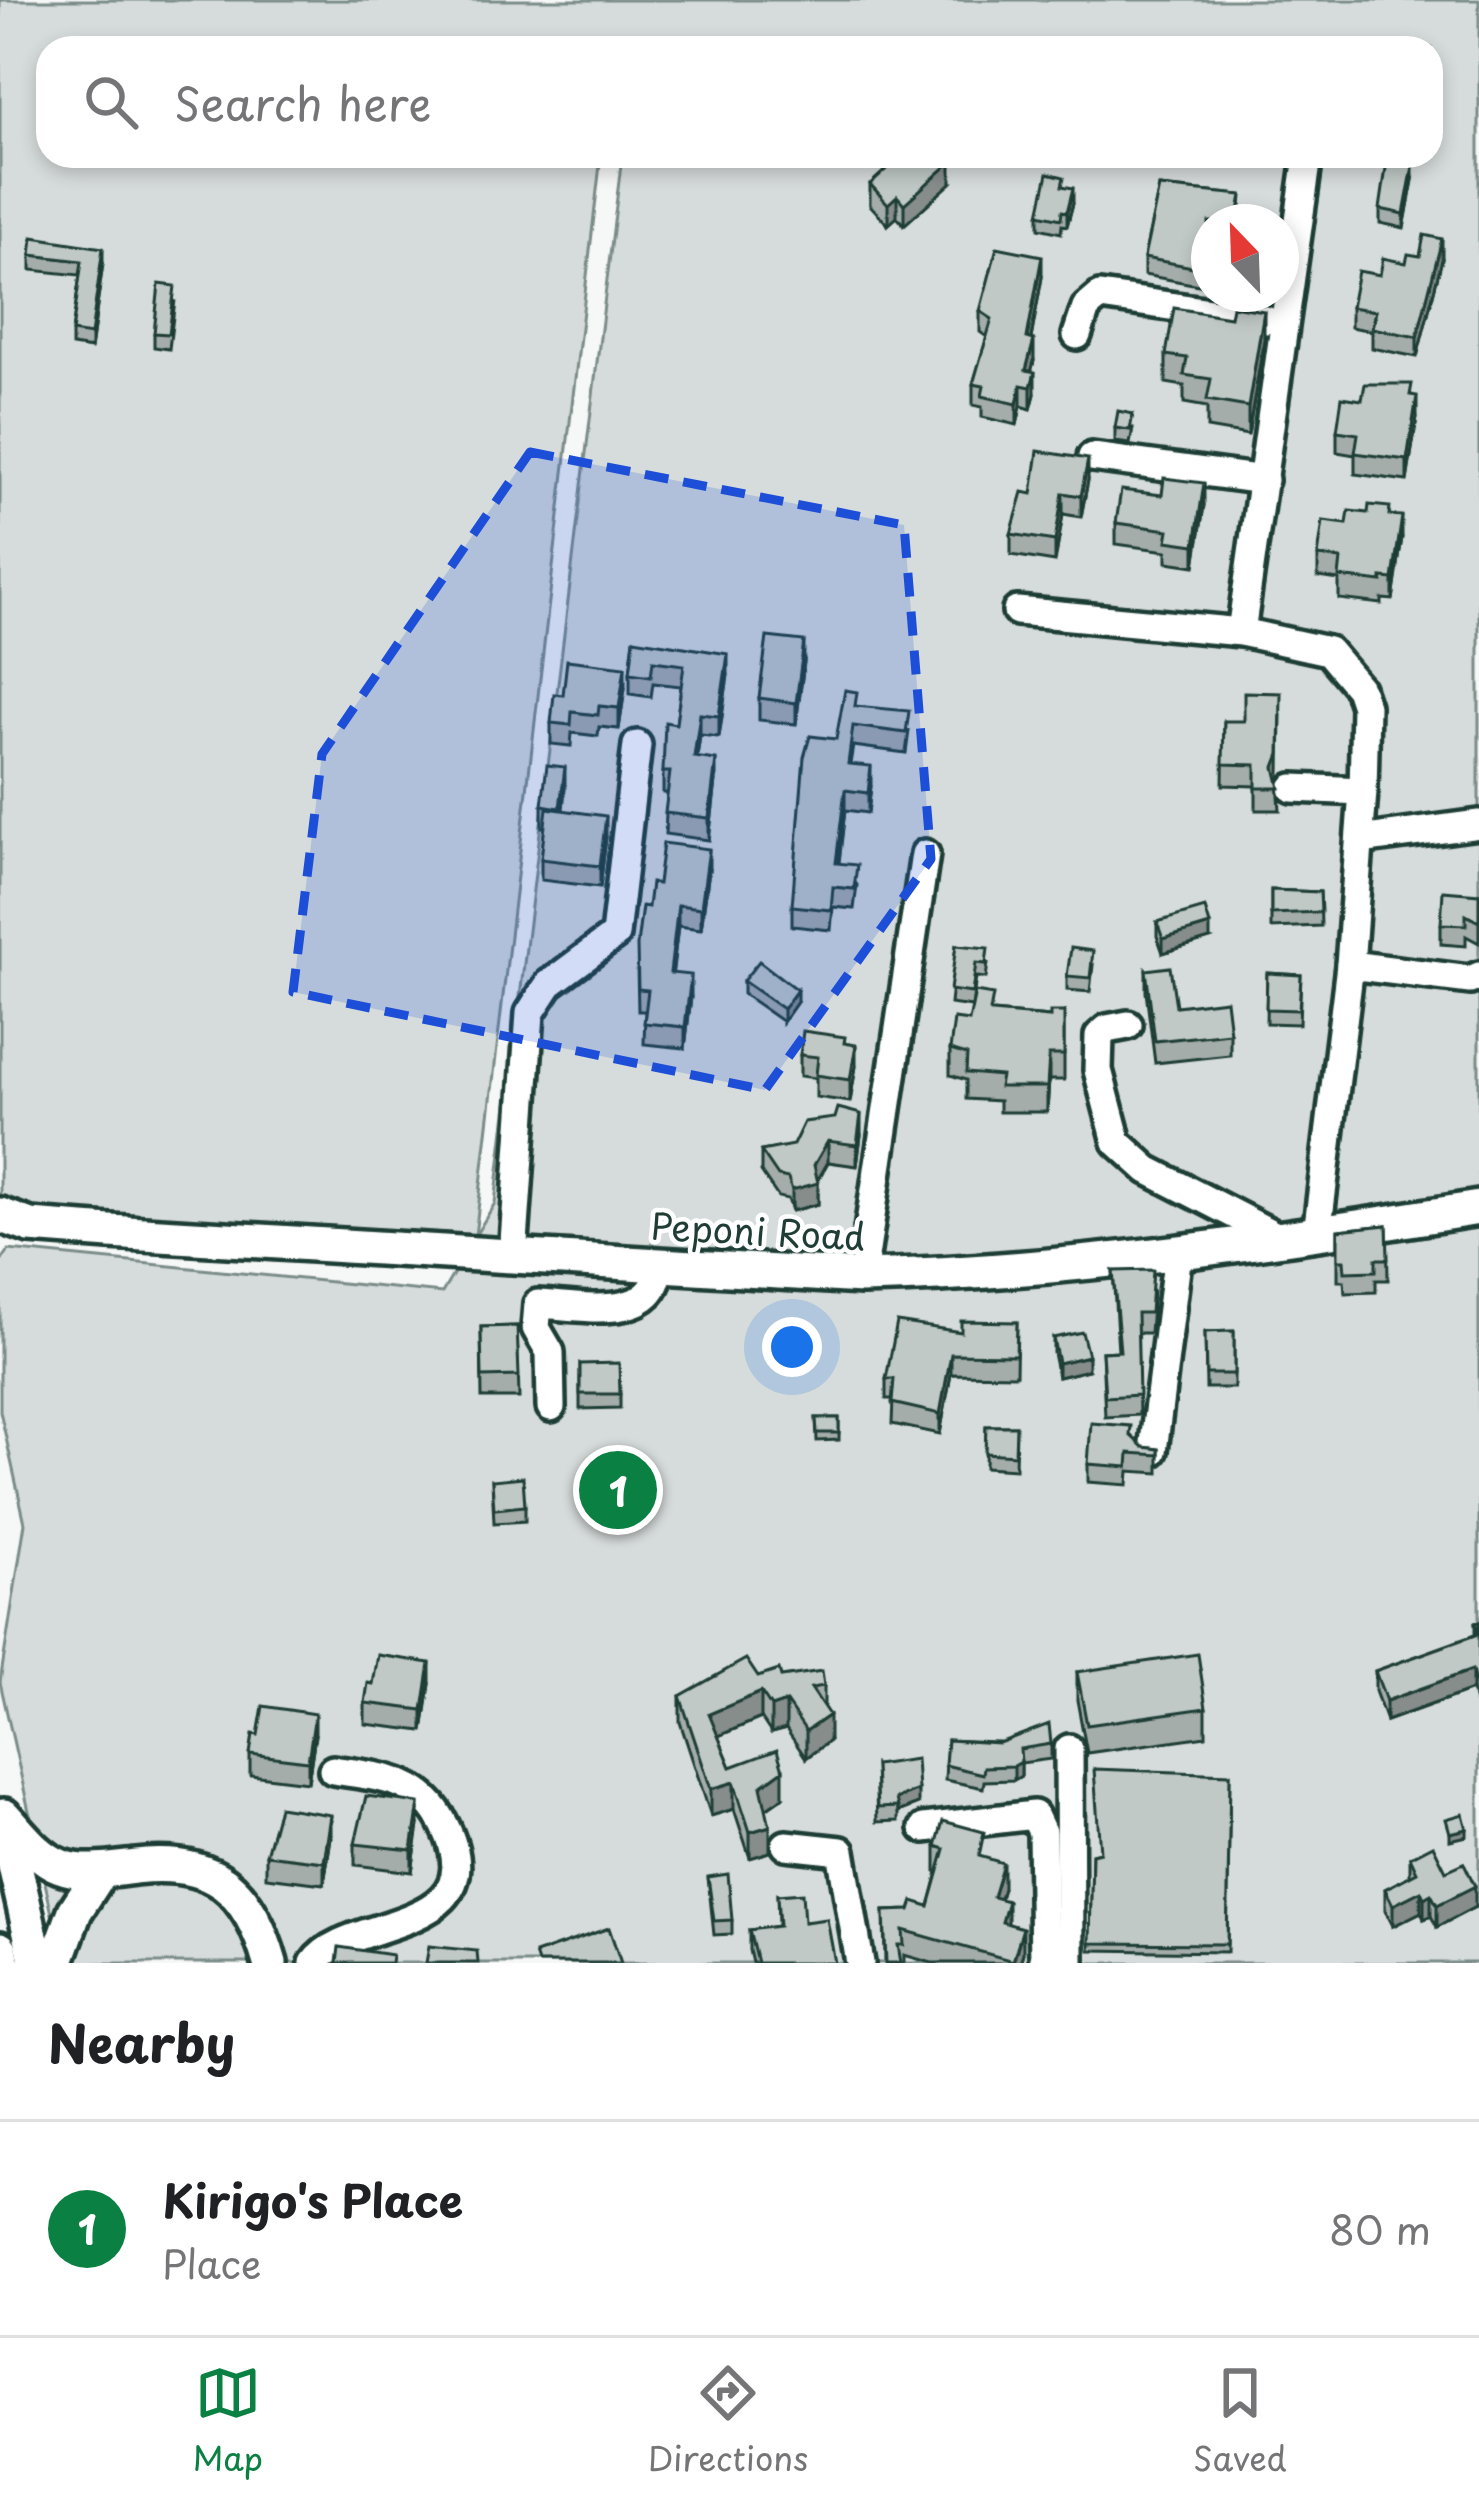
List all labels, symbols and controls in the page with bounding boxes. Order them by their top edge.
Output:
search box [36,36,1443,168]
text: Search here [174,68,431,136]
icon: search [78,69,144,135]
north arrow [1191,204,1299,312]
street label: Peponi Road [649,1197,867,1263]
your location [762,1317,822,1377]
pin: 1 [579,1445,657,1535]
text: Nearby [48,2003,235,2080]
text: Kirigo's Place [162,2165,463,2233]
text: 1 [78,2199,96,2258]
text: 80 m [1329,2199,1431,2258]
text: Place [162,2233,262,2292]
tab: Map [192,2360,263,2482]
tab: Directions [648,2360,808,2482]
tab: Saved [1193,2360,1287,2482]

